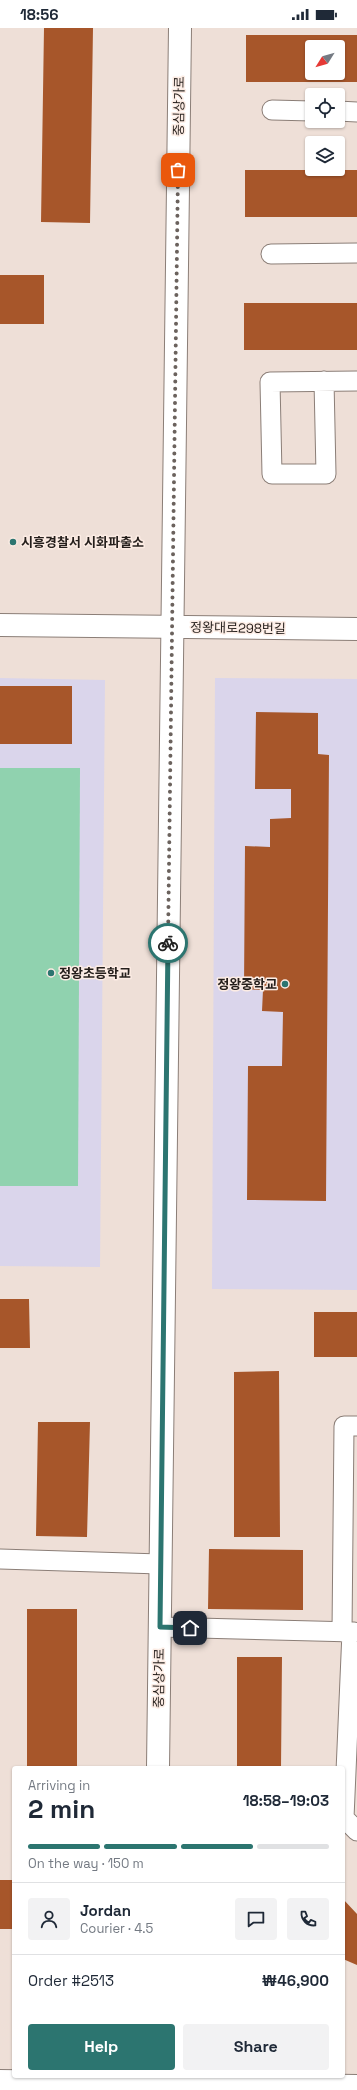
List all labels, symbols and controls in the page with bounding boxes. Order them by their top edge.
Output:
text: 18:56 [20,5,59,24]
north arrow [305,40,345,80]
map controls [305,40,345,176]
street label: 중심상가로 [170,76,188,136]
button: locate [305,88,345,128]
button: layers [305,136,345,176]
pin [161,153,195,187]
icon: bag [167,159,189,181]
place label: 시흥경찰서 시화파출소 [21,534,144,551]
marker: 시흥경찰서 시화파출소 [8,537,18,547]
street label: 정왕대로298번길 [190,619,286,637]
courier [148,923,188,963]
icon: bike [157,932,179,954]
place label: 정왕초등학교 [59,965,131,982]
marker: 정왕초등학교 [46,968,56,978]
place label: 정왕중학교 [217,976,277,993]
marker: 정왕중학교 [280,979,290,989]
pin [173,1611,207,1645]
icon: home [179,1617,201,1639]
street label: 중심상가로 [150,1648,168,1708]
text: Arriving in [28,1777,90,1794]
text: 18:58–19:03 [243,1791,329,1810]
text: 2 min [28,1792,95,1826]
text: On the way · 150 m [28,1855,144,1872]
button: person [28,1898,70,1940]
button: chat [235,1898,277,1940]
button: phone [287,1898,329,1940]
text: Jordan [80,1901,131,1920]
text: Courier · 4.5 [80,1920,153,1937]
text: Order #2513 [28,1971,114,1990]
text: ₩46,900 [262,1971,329,1990]
button: Help [28,2024,175,2070]
button: Share [183,2024,329,2070]

